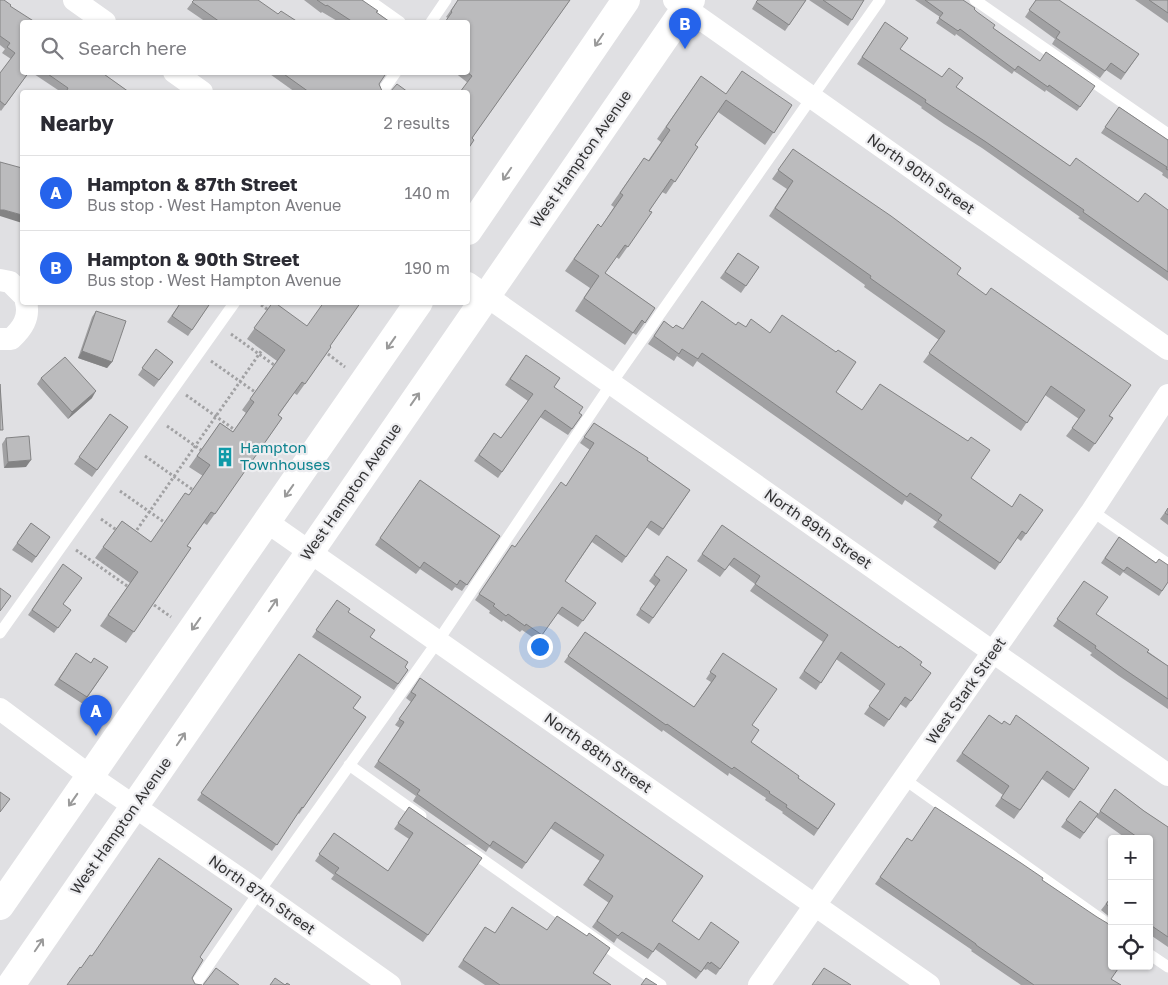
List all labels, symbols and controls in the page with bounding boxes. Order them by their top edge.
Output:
pin: B [669,8,701,49]
search box [20,20,470,75]
one-way arrow [593,33,604,47]
icon: search [38,34,66,62]
text: Search here [78,36,187,59]
street label: West Hampton Avenue [526,86,635,231]
text: Nearby [40,110,114,136]
text: 2 results [384,113,450,133]
street label: North 90th Street [864,129,979,217]
one-way arrow [502,167,512,181]
text: Hampton & 87th Street [87,172,298,195]
text: A [50,183,62,203]
text: 140 m [404,183,450,203]
text: Bus stop · West Hampton Avenue [87,195,341,215]
text: Hampton & 90th Street [87,247,300,270]
text: B [50,258,62,278]
text: 190 m [404,258,450,278]
text: Bus stop · West Hampton Avenue [87,270,341,290]
one-way arrow [386,335,396,349]
one-way arrow [410,392,420,406]
street label: West Hampton Avenue [296,419,405,564]
place label: Hampton Townhouses [240,438,330,473]
building icon: Hampton Townhouses [214,446,236,468]
one-way arrow [284,484,294,498]
street label: North 89th Street [761,484,876,572]
one-way arrow [268,598,278,612]
one-way arrow [191,617,201,631]
street label: West Stark Street [922,633,1009,747]
your location [527,634,553,660]
pin: A [80,695,112,736]
street label: North 88th Street [541,708,656,796]
one-way arrow [176,732,186,746]
street label: West Hampton Avenue [66,753,175,898]
one-way arrow [68,793,78,807]
map controls [1108,835,1153,970]
button: + [1108,835,1153,880]
street label: North 87th Street [206,851,319,938]
button: − [1108,880,1153,925]
button: locate [1108,925,1153,970]
one-way arrow [34,938,44,952]

